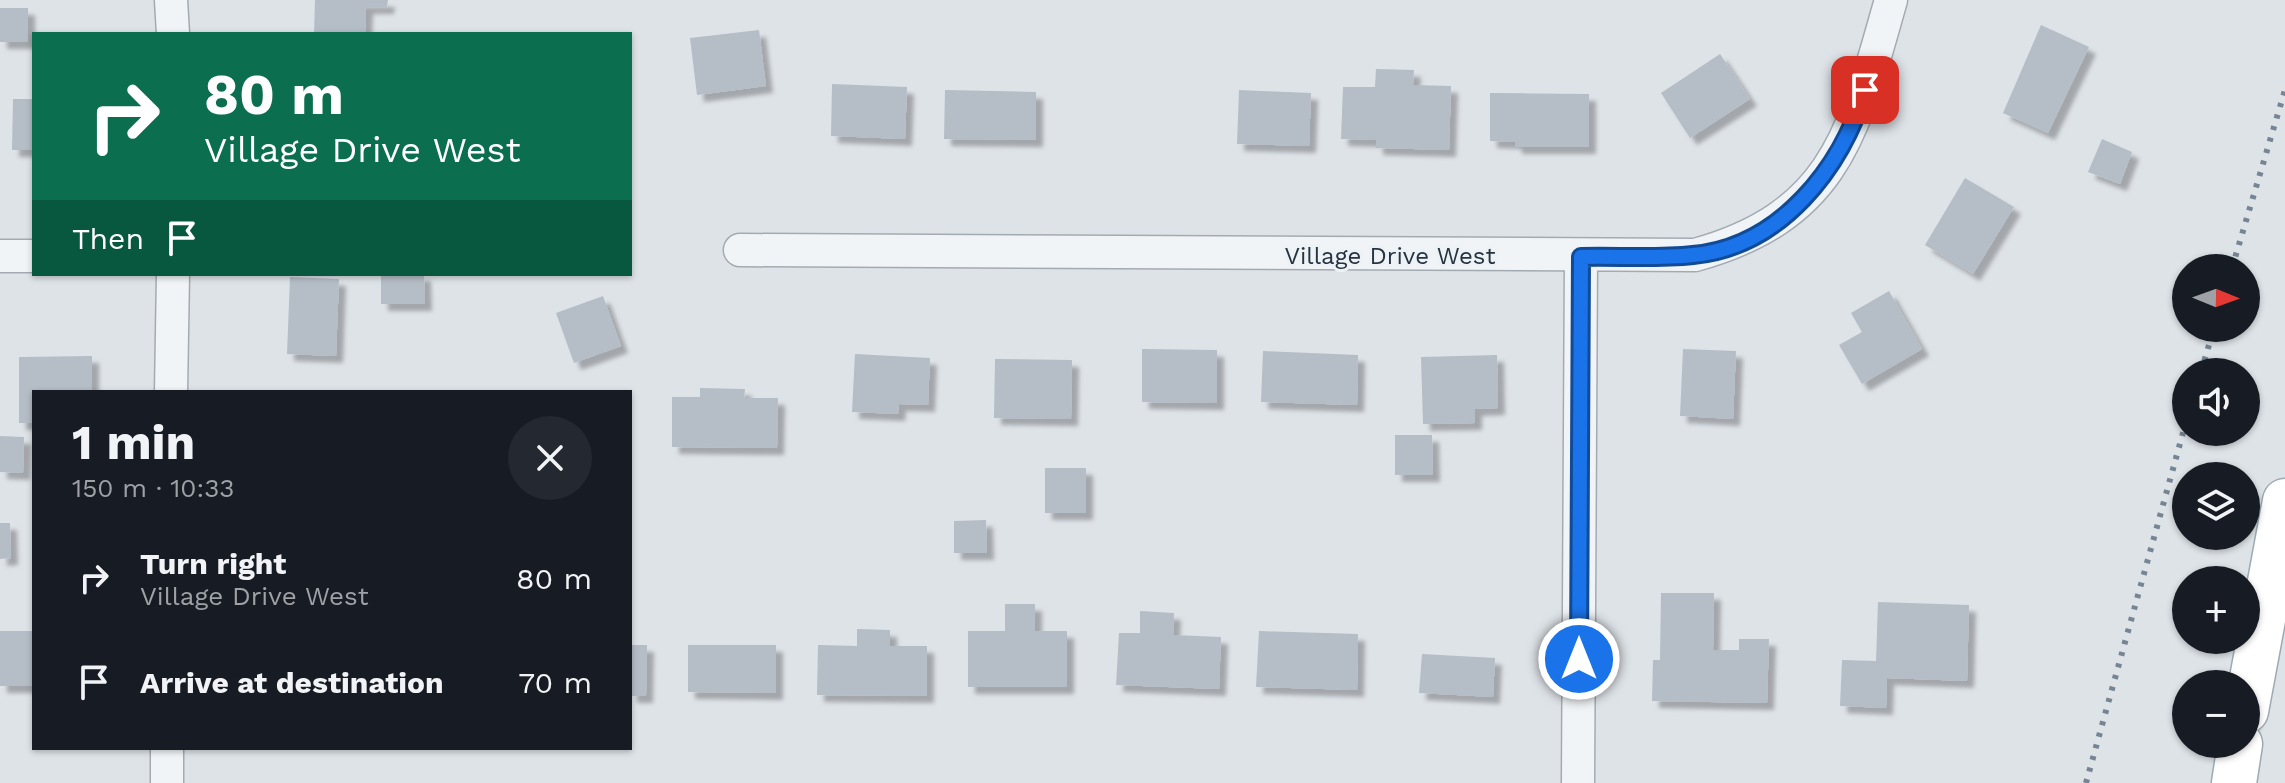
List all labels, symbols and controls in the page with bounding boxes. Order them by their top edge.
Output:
pin [1831,56,1899,124]
text: 80 m [204,62,344,128]
icon: right [72,64,176,168]
icon: arrive [1843,68,1887,112]
text: Village Drive West [204,129,521,171]
icon: arrive [160,216,204,260]
text: Then [72,221,144,256]
street label: Village Drive West [1284,242,1496,270]
north arrow [2172,254,2260,342]
map controls [2172,254,2260,758]
button: sound [2172,358,2260,446]
text: 1 min [72,414,195,471]
button: close [508,416,592,500]
button: layers [2172,462,2260,550]
text: 150 m · 10:33 [72,473,235,503]
text: Turn right [140,546,286,581]
icon: right [72,556,116,600]
text: 80 m [516,561,592,596]
button: + [2172,566,2260,654]
text: Village Drive West [140,581,369,611]
position arrow [1537,617,1621,701]
icon: arrive [72,660,116,704]
text: Arrive at destination [140,665,444,700]
text: 70 m [518,665,592,700]
button: − [2172,670,2260,758]

